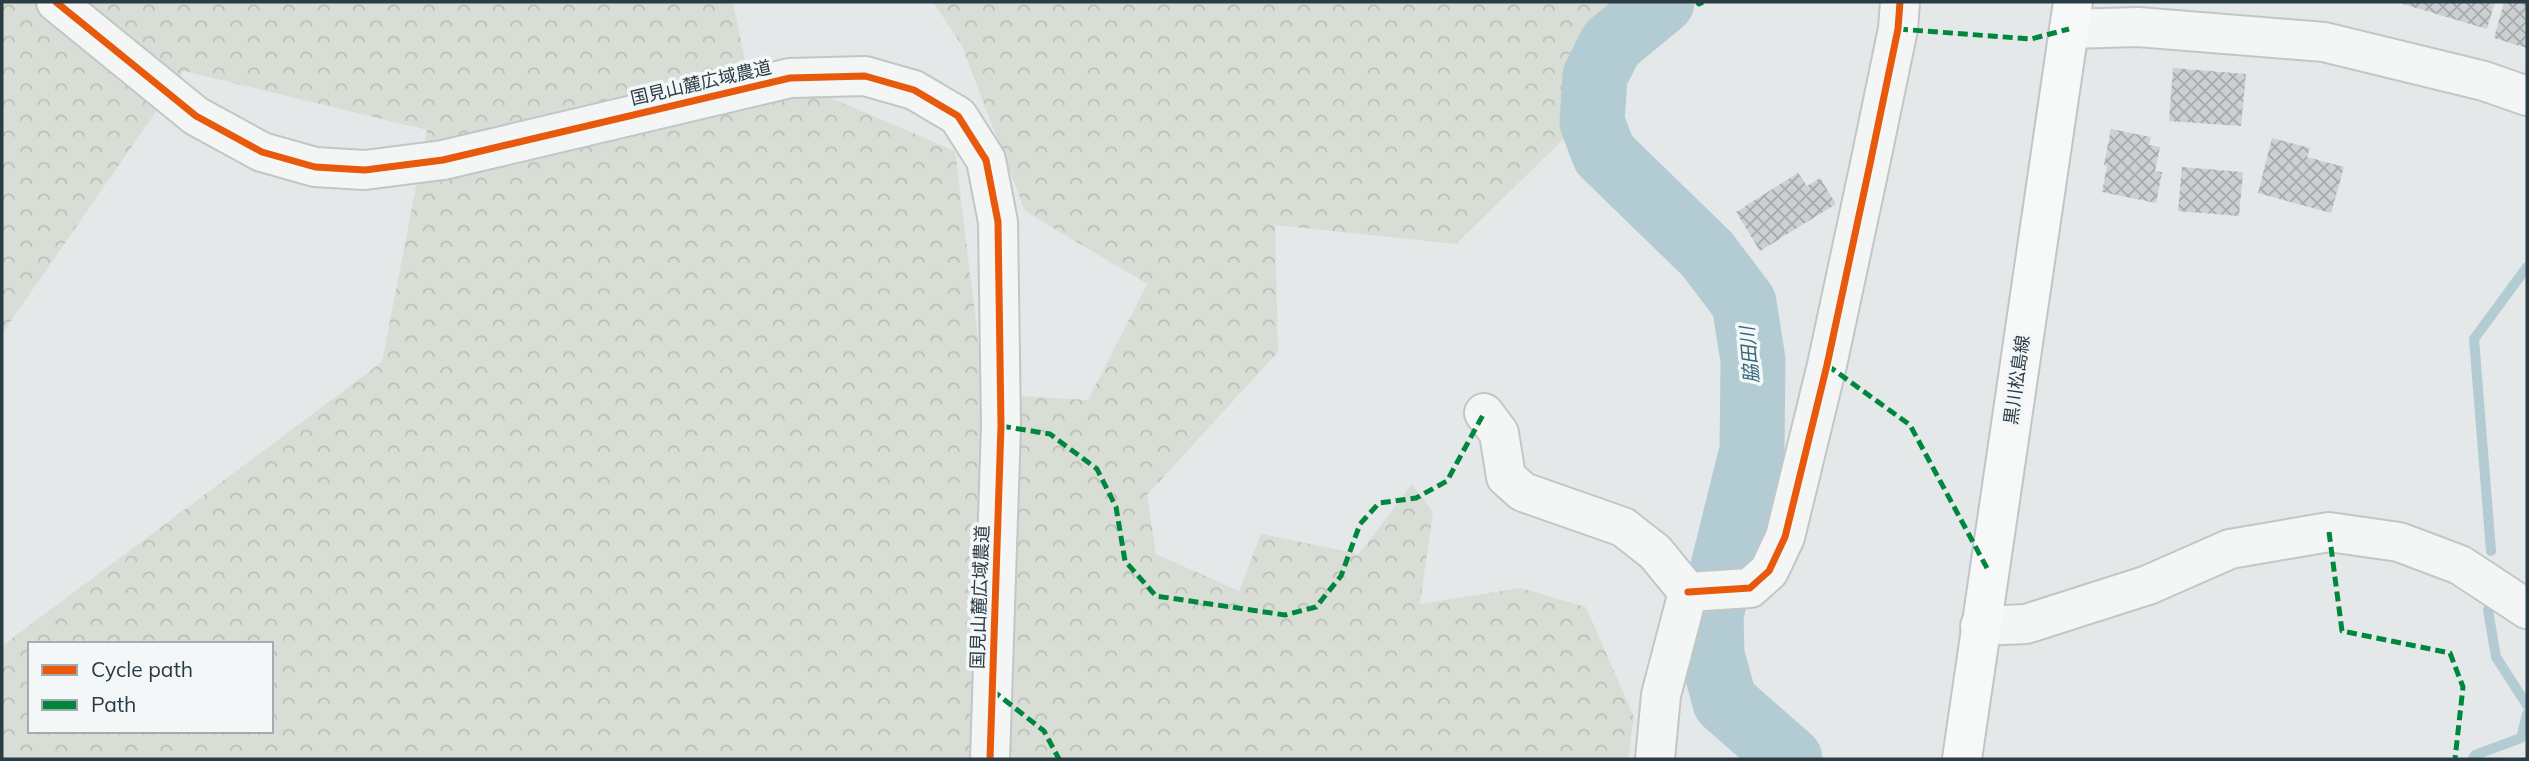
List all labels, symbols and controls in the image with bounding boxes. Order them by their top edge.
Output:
street label: 国見山麓広域農道 [628,55,774,110]
water label: 脇田川 [1734,324,1763,384]
street label: 黒川松島線 [1999,334,2034,426]
street label: 国見山麓広域農道 [965,525,994,669]
legend [28,642,273,733]
text: Cycle path [91,656,193,682]
text: Path [91,691,136,717]

